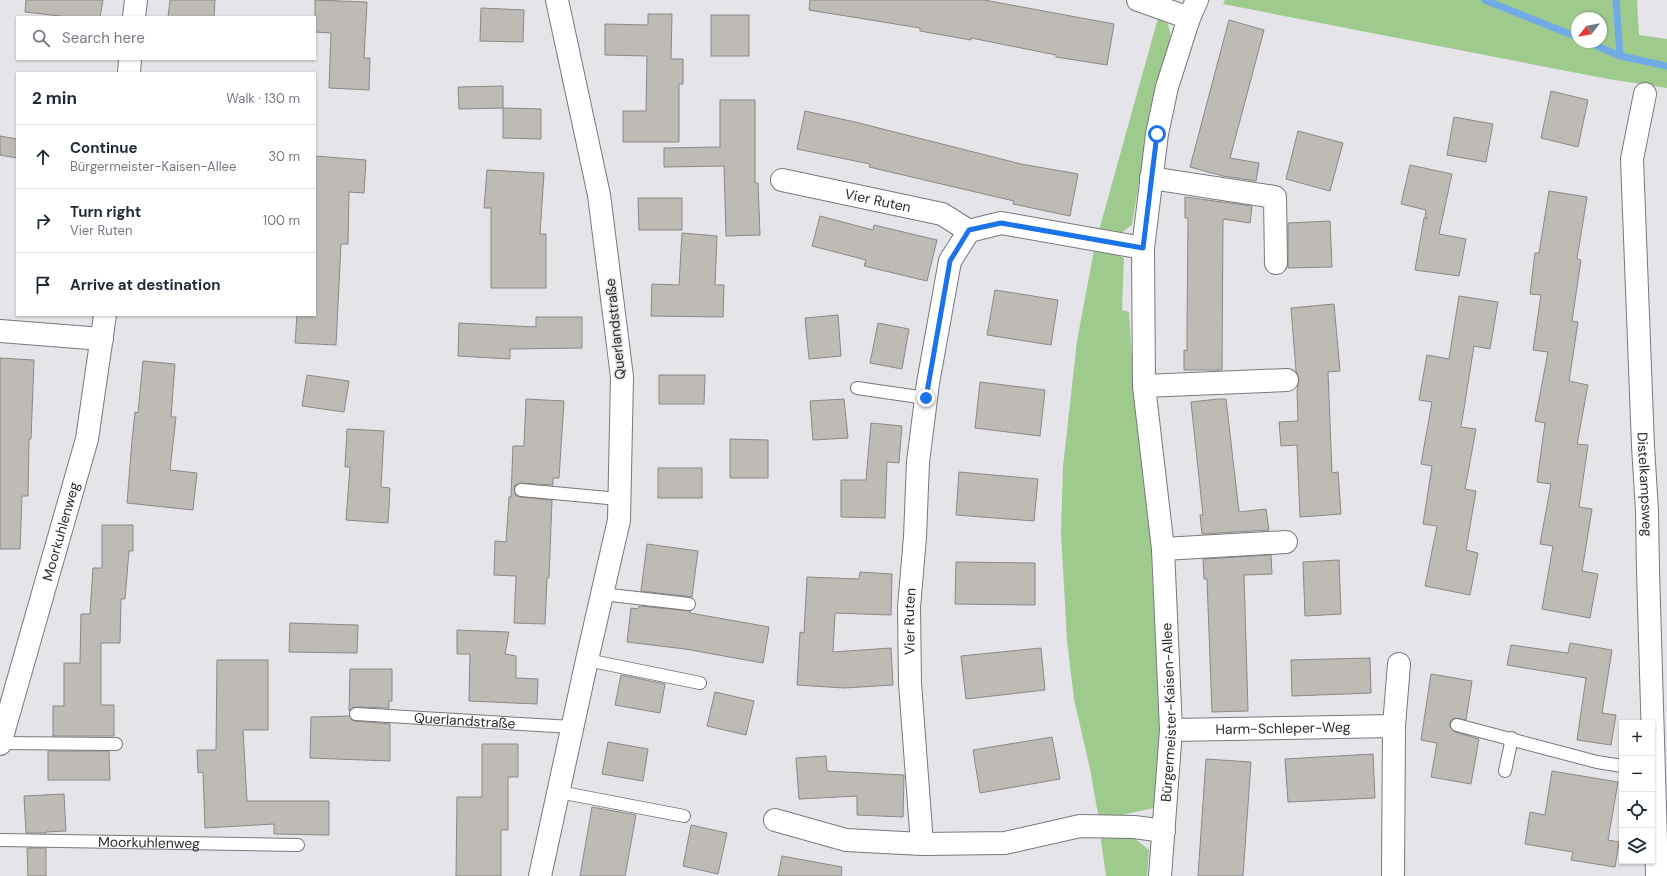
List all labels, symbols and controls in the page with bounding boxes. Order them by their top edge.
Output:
north arrow [1571,12,1607,48]
search box [16,16,316,60]
icon: search [30,27,52,49]
text: Search here [62,28,145,48]
text: 2 min [32,87,77,109]
text: Walk · 130 m [226,90,300,107]
route start [1148,125,1166,143]
text: Continue [70,138,138,158]
icon: ahead [32,146,54,168]
text: 30 m [268,148,300,165]
text: Bürgermeister-Kaisen-Allee [70,158,236,175]
street label: Vier Ruten [843,185,913,216]
text: Turn right [70,202,141,222]
icon: right [32,210,54,232]
text: 100 m [263,212,300,229]
text: Vier Ruten [70,222,132,239]
icon: arrive [32,274,54,296]
text: Arrive at destination [70,275,221,295]
street label: Querlandstraße [601,278,629,380]
route end [917,389,935,407]
street label: Distelkampsweg [1633,432,1656,537]
street label: Moorkuhlenweg [38,480,83,583]
street label: Vier Ruten [900,587,920,655]
street label: Bürgermeister-Kaisen-Allee [1157,622,1180,803]
street label: Querlandstraße [414,709,516,733]
street label: Harm-Schleper-Weg [1215,718,1351,738]
map controls [1619,720,1655,864]
button: + [1619,720,1655,756]
button: − [1619,756,1655,792]
button: locate [1619,792,1655,828]
button: layers [1619,828,1655,864]
street label: Moorkuhlenweg [98,833,200,852]

